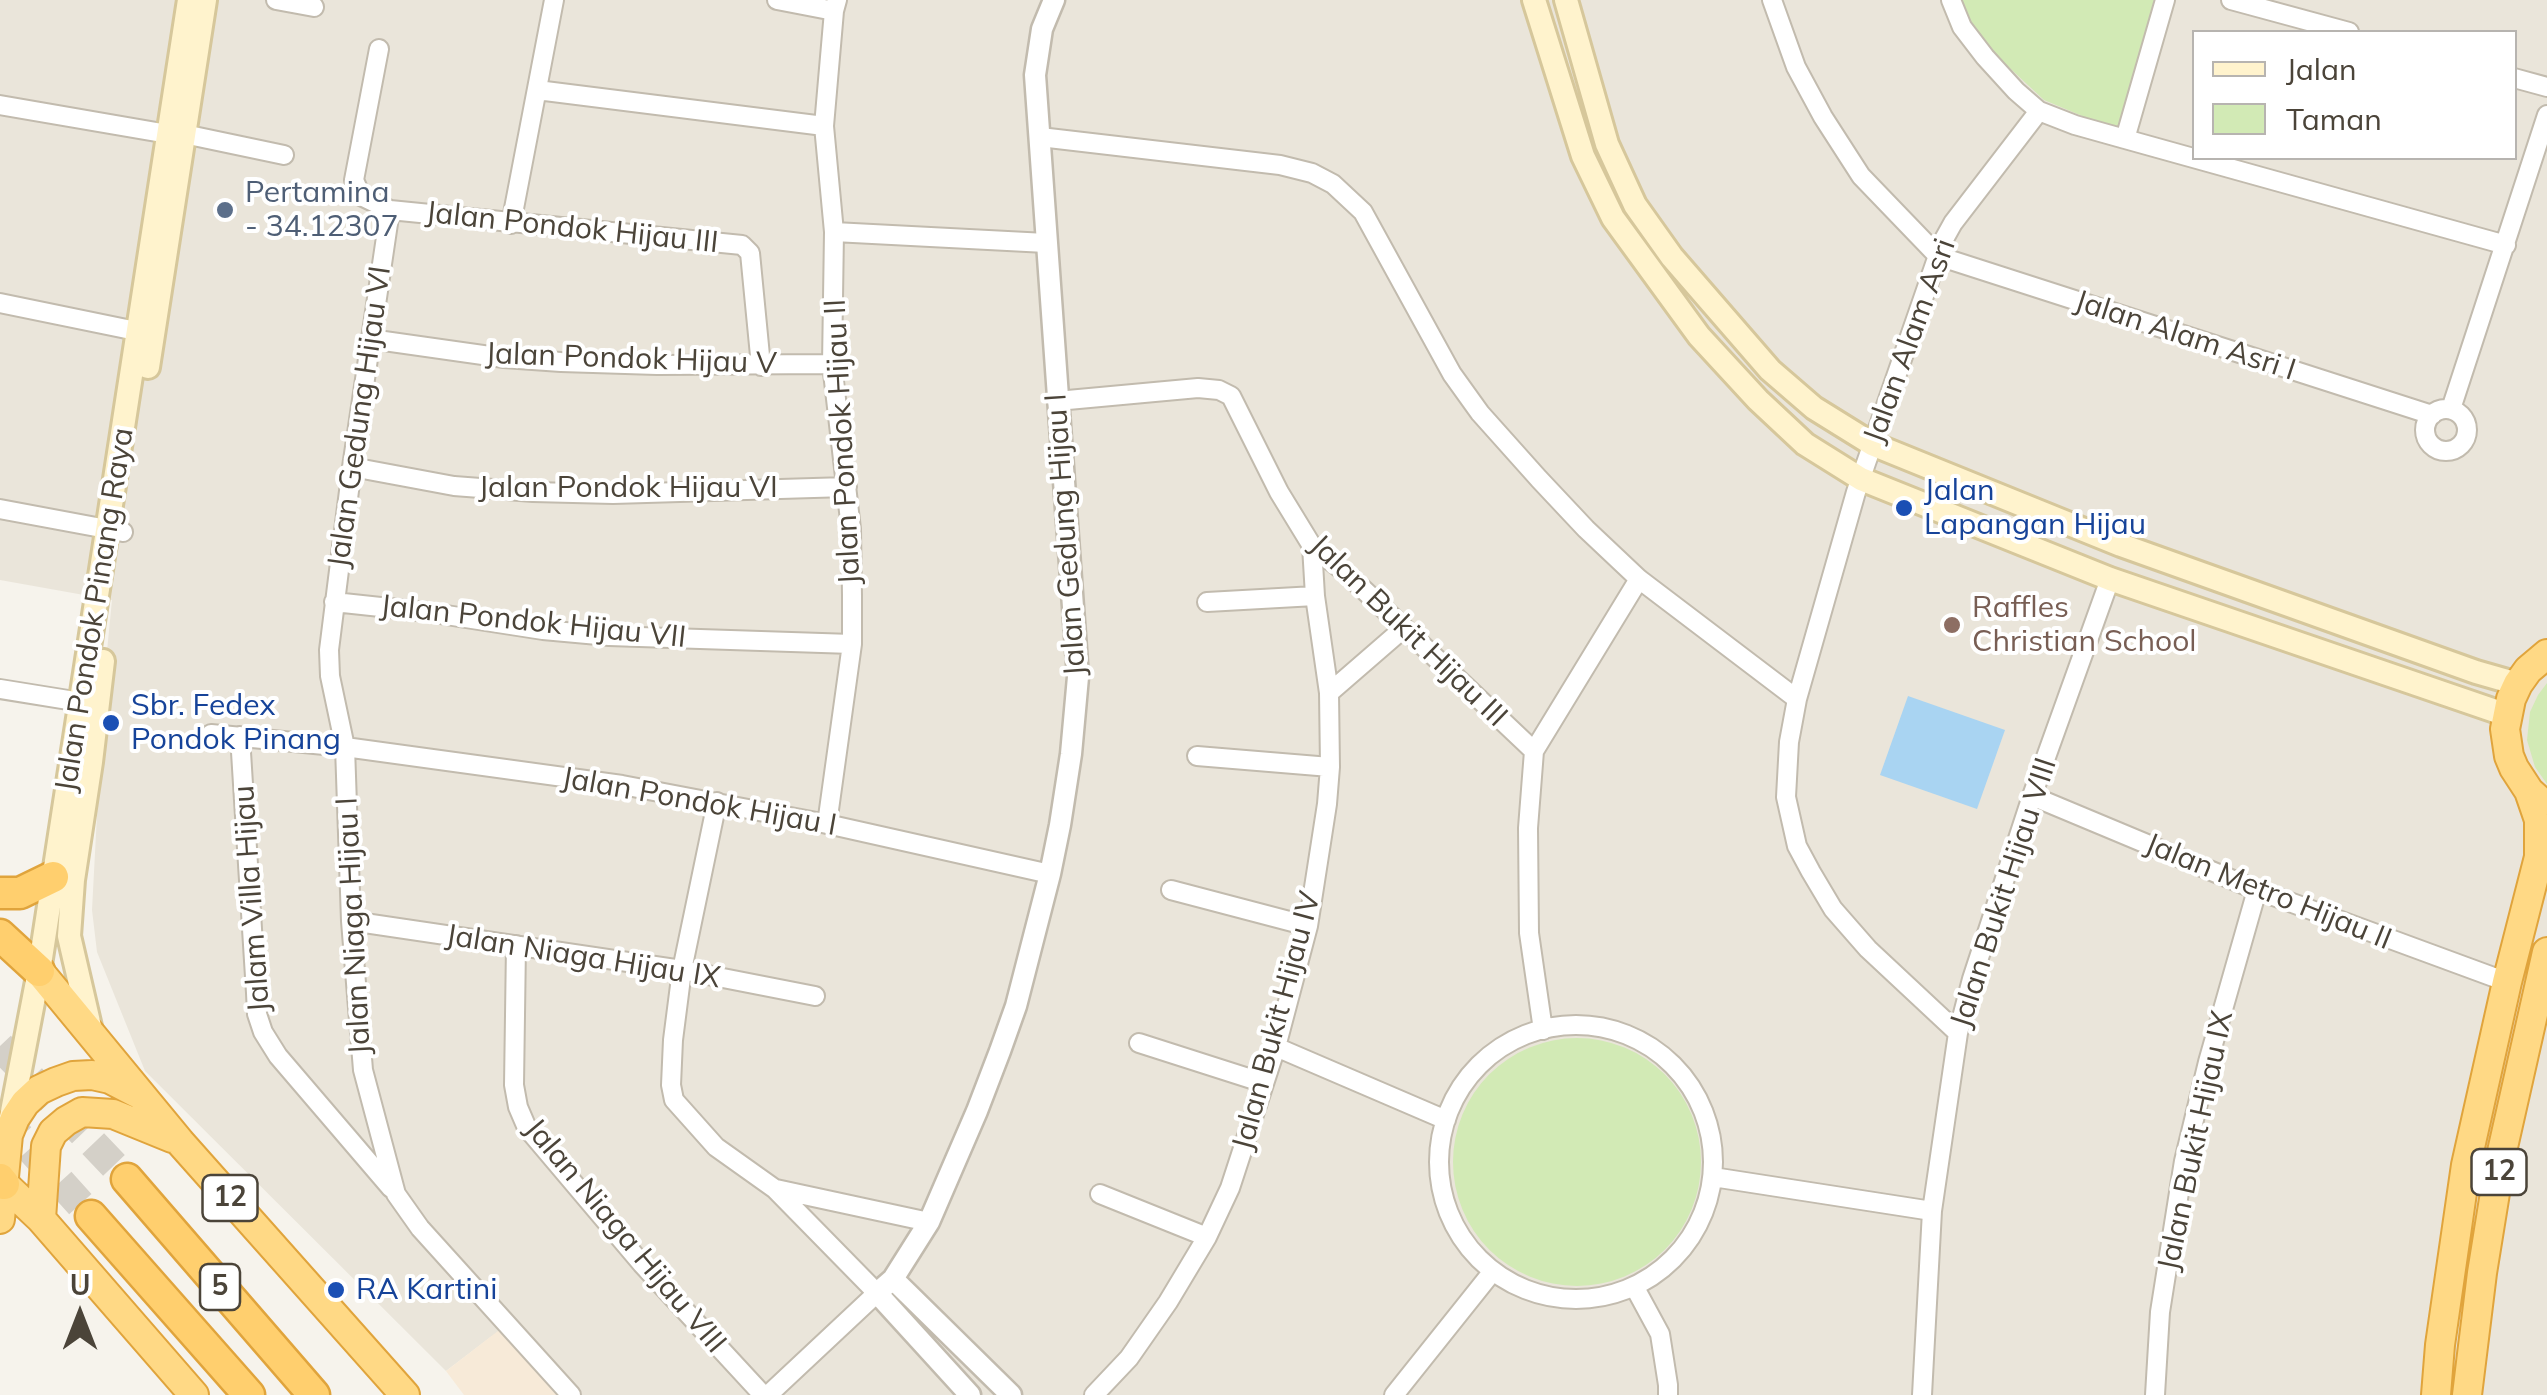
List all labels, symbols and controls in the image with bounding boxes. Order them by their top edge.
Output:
legend [2192,30,2517,160]
text: Jalan [2286,50,2357,88]
text: Taman [2286,100,2382,138]
place label: Pertamina - 34.12307 [245,175,399,246]
street label: Jalan Pondok Hijau III [424,195,720,261]
marker: Pertamina - 34.12307 [214,199,236,221]
street label: Jalan Alam Asri [1856,234,1964,448]
street label: Jalan Gedung Hijau VI [321,264,399,570]
street label: Jalan Alam Asri I [2070,283,2300,389]
street label: Jalan Pondok Hijau II [818,298,868,586]
street label: Jalan Pondok Hijau V [485,336,777,382]
street label: Jalan Gedung Hijau I [1038,392,1094,678]
street label: Jalan Pondok Pinang Raya [48,425,142,795]
street label: Jalan Pondok Hijau VI [478,470,778,506]
place label: Jalan Lapangan Hijau [1924,473,2146,544]
marker: Jalan Lapangan Hijau [1893,497,1915,519]
street label: Jalan Bukit Hijau III [1302,527,1514,735]
street label: Jalan Pondok Hijau VII [378,588,688,656]
place label: Raffles Christian School [1972,590,2196,660]
marker: Raffles Christian School [1941,614,1963,636]
place label: Sbr. Fedex Pondok Pinang [131,688,341,758]
marker: Sbr. Fedex Pondok Pinang [100,712,122,734]
street label: Jalan Bukit Hijau VIII [1943,753,2065,1033]
street label: Jalan Pondok Hijau I [559,760,839,844]
street label: Jalam Villa Hijau [226,784,278,1014]
street label: Jalan Niaga Hijau I [329,796,379,1056]
street label: Jalan Metro Hijau II [2140,826,2396,958]
street label: Jalan Bukit Hijau IV [1225,888,1329,1154]
street label: Jalan Niaga Hijau IX [443,918,723,996]
street label: Jalan Bukit Hijau IX [2151,1008,2241,1274]
street label: Jalan Niaga Hijau VIII [517,1112,733,1360]
road number: 12 [2472,1149,2526,1195]
road number: 12 [202,1175,258,1221]
road number: 5 [200,1264,240,1310]
north arrow [30,1265,130,1365]
text: U [70,1267,90,1302]
place label: RA Kartini [356,1272,497,1308]
marker: RA Kartini [325,1279,347,1301]

